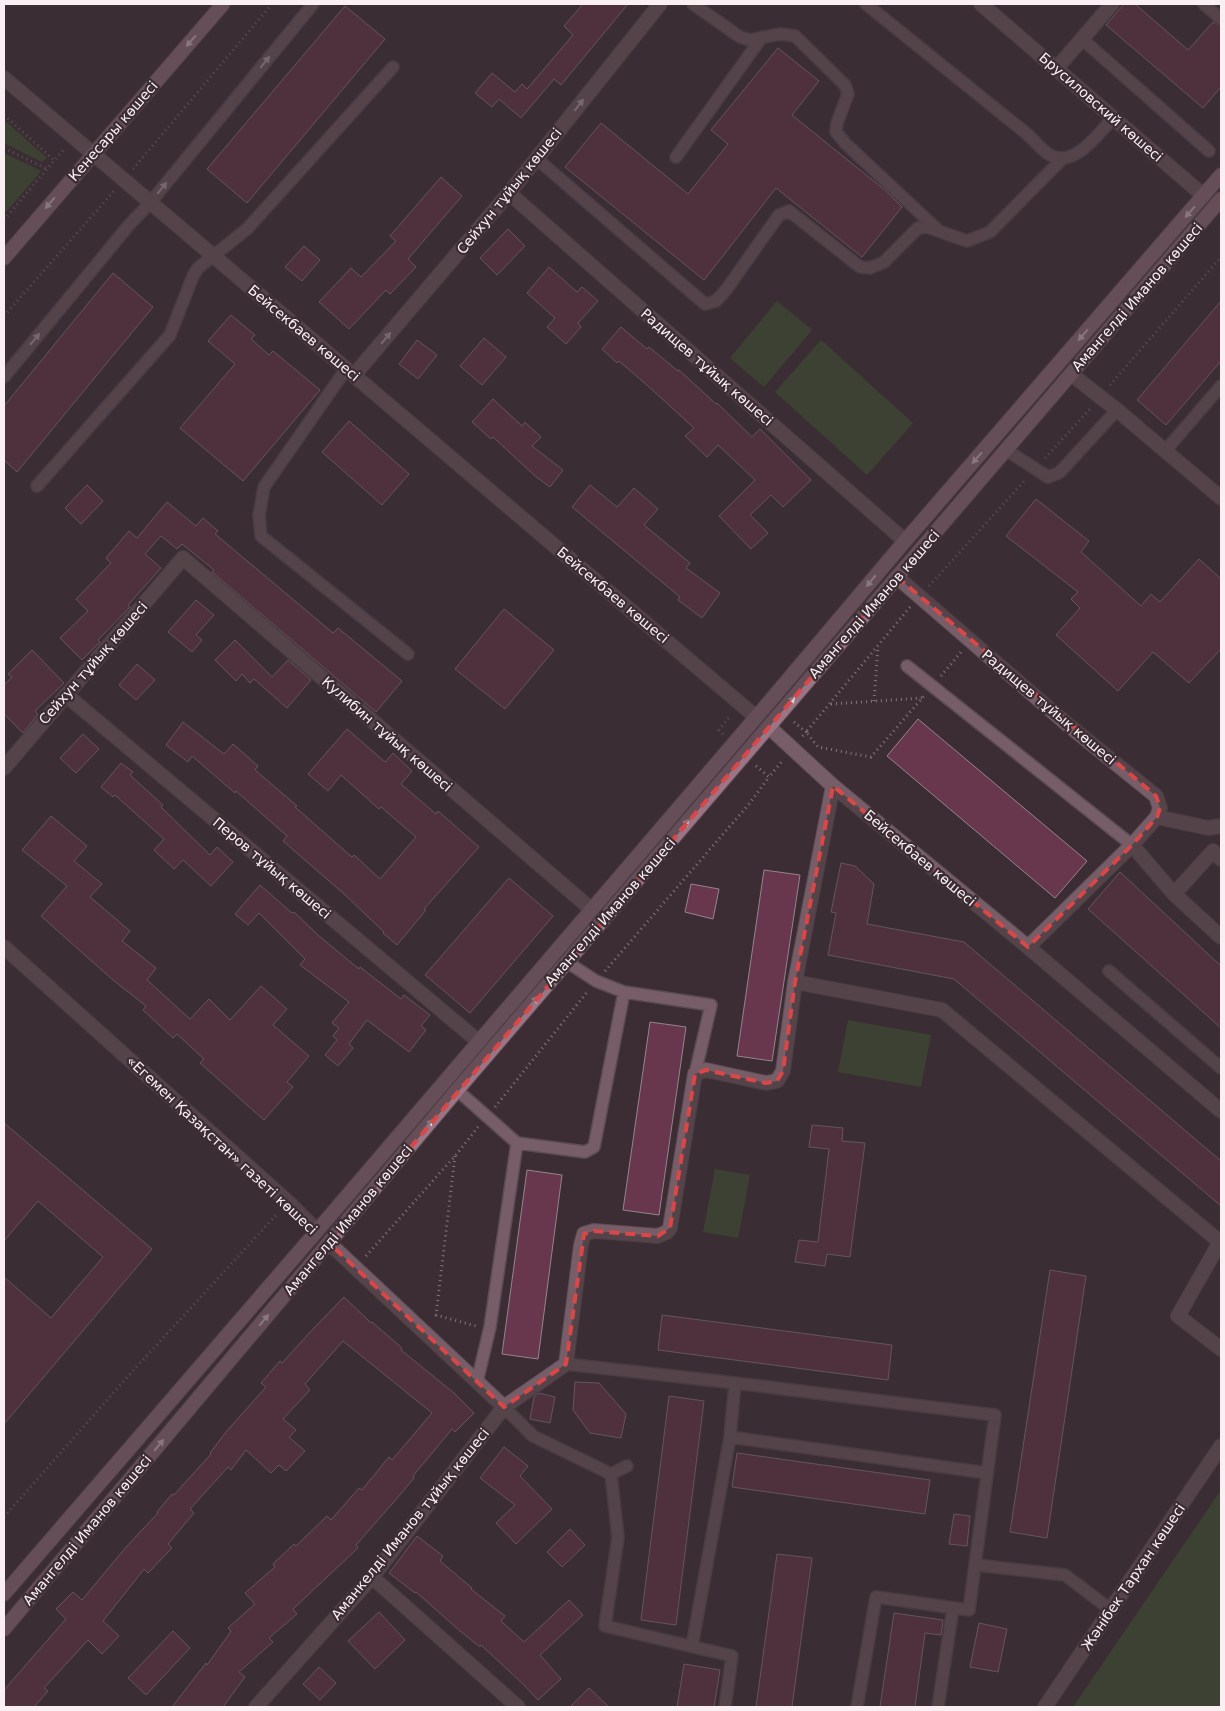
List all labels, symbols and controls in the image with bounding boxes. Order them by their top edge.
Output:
one-way arrow [185,34,197,46]
street label: Брусиловский көшесі [1036,49,1166,165]
one-way arrow [259,56,270,69]
street label: Кенесары көшесі [65,78,161,184]
one-way arrow [573,99,584,112]
street label: Сейхун тұйық көшесі [453,125,565,257]
one-way arrow [157,182,168,195]
one-way arrow [45,197,56,210]
one-way arrow [1184,206,1195,219]
street label: Амангелді Иманов көшесі [1068,220,1206,374]
street label: Бейсекбаев көшесі [245,282,363,384]
street label: Радищев тұйық көшесі [638,305,776,429]
one-way arrow [1078,329,1089,341]
one-way arrow [380,331,391,344]
one-way arrow [29,333,40,346]
one-way arrow [971,451,982,464]
street label: Амангелді Иманов көшесі [805,527,943,681]
street label: Бейсекбаев көшесі [554,544,672,646]
one-way arrow [865,574,876,587]
street label: Сейхун тұйық көшесі [35,598,151,728]
street label: Радищев тұйық көшесі [979,646,1119,768]
street label: Кулибин тұйық көшесі [319,673,455,795]
one-way arrow [784,696,796,708]
street label: Бейсекбаев көшесі [861,807,979,909]
street label: Перов тұйық көшесі [210,814,334,922]
one-way arrow [679,819,690,832]
street label: Амангелді Иманов көшесі [541,835,679,989]
one-way arrow [527,996,539,1008]
street label: «Егемен Қазақстан» газеті көшесі [124,1052,320,1238]
one-way arrow [422,1119,433,1132]
street label: Амангелді Иманов көшесі [281,1142,415,1298]
one-way arrow [258,1314,269,1327]
street label: Аманкелді Иманов тұйық көшесі [328,1425,492,1623]
one-way arrow [153,1439,165,1451]
street label: Амангелді Иманов көшесі [20,1452,154,1608]
street label: Жәнібек Тархан көшесі [1078,1501,1188,1653]

